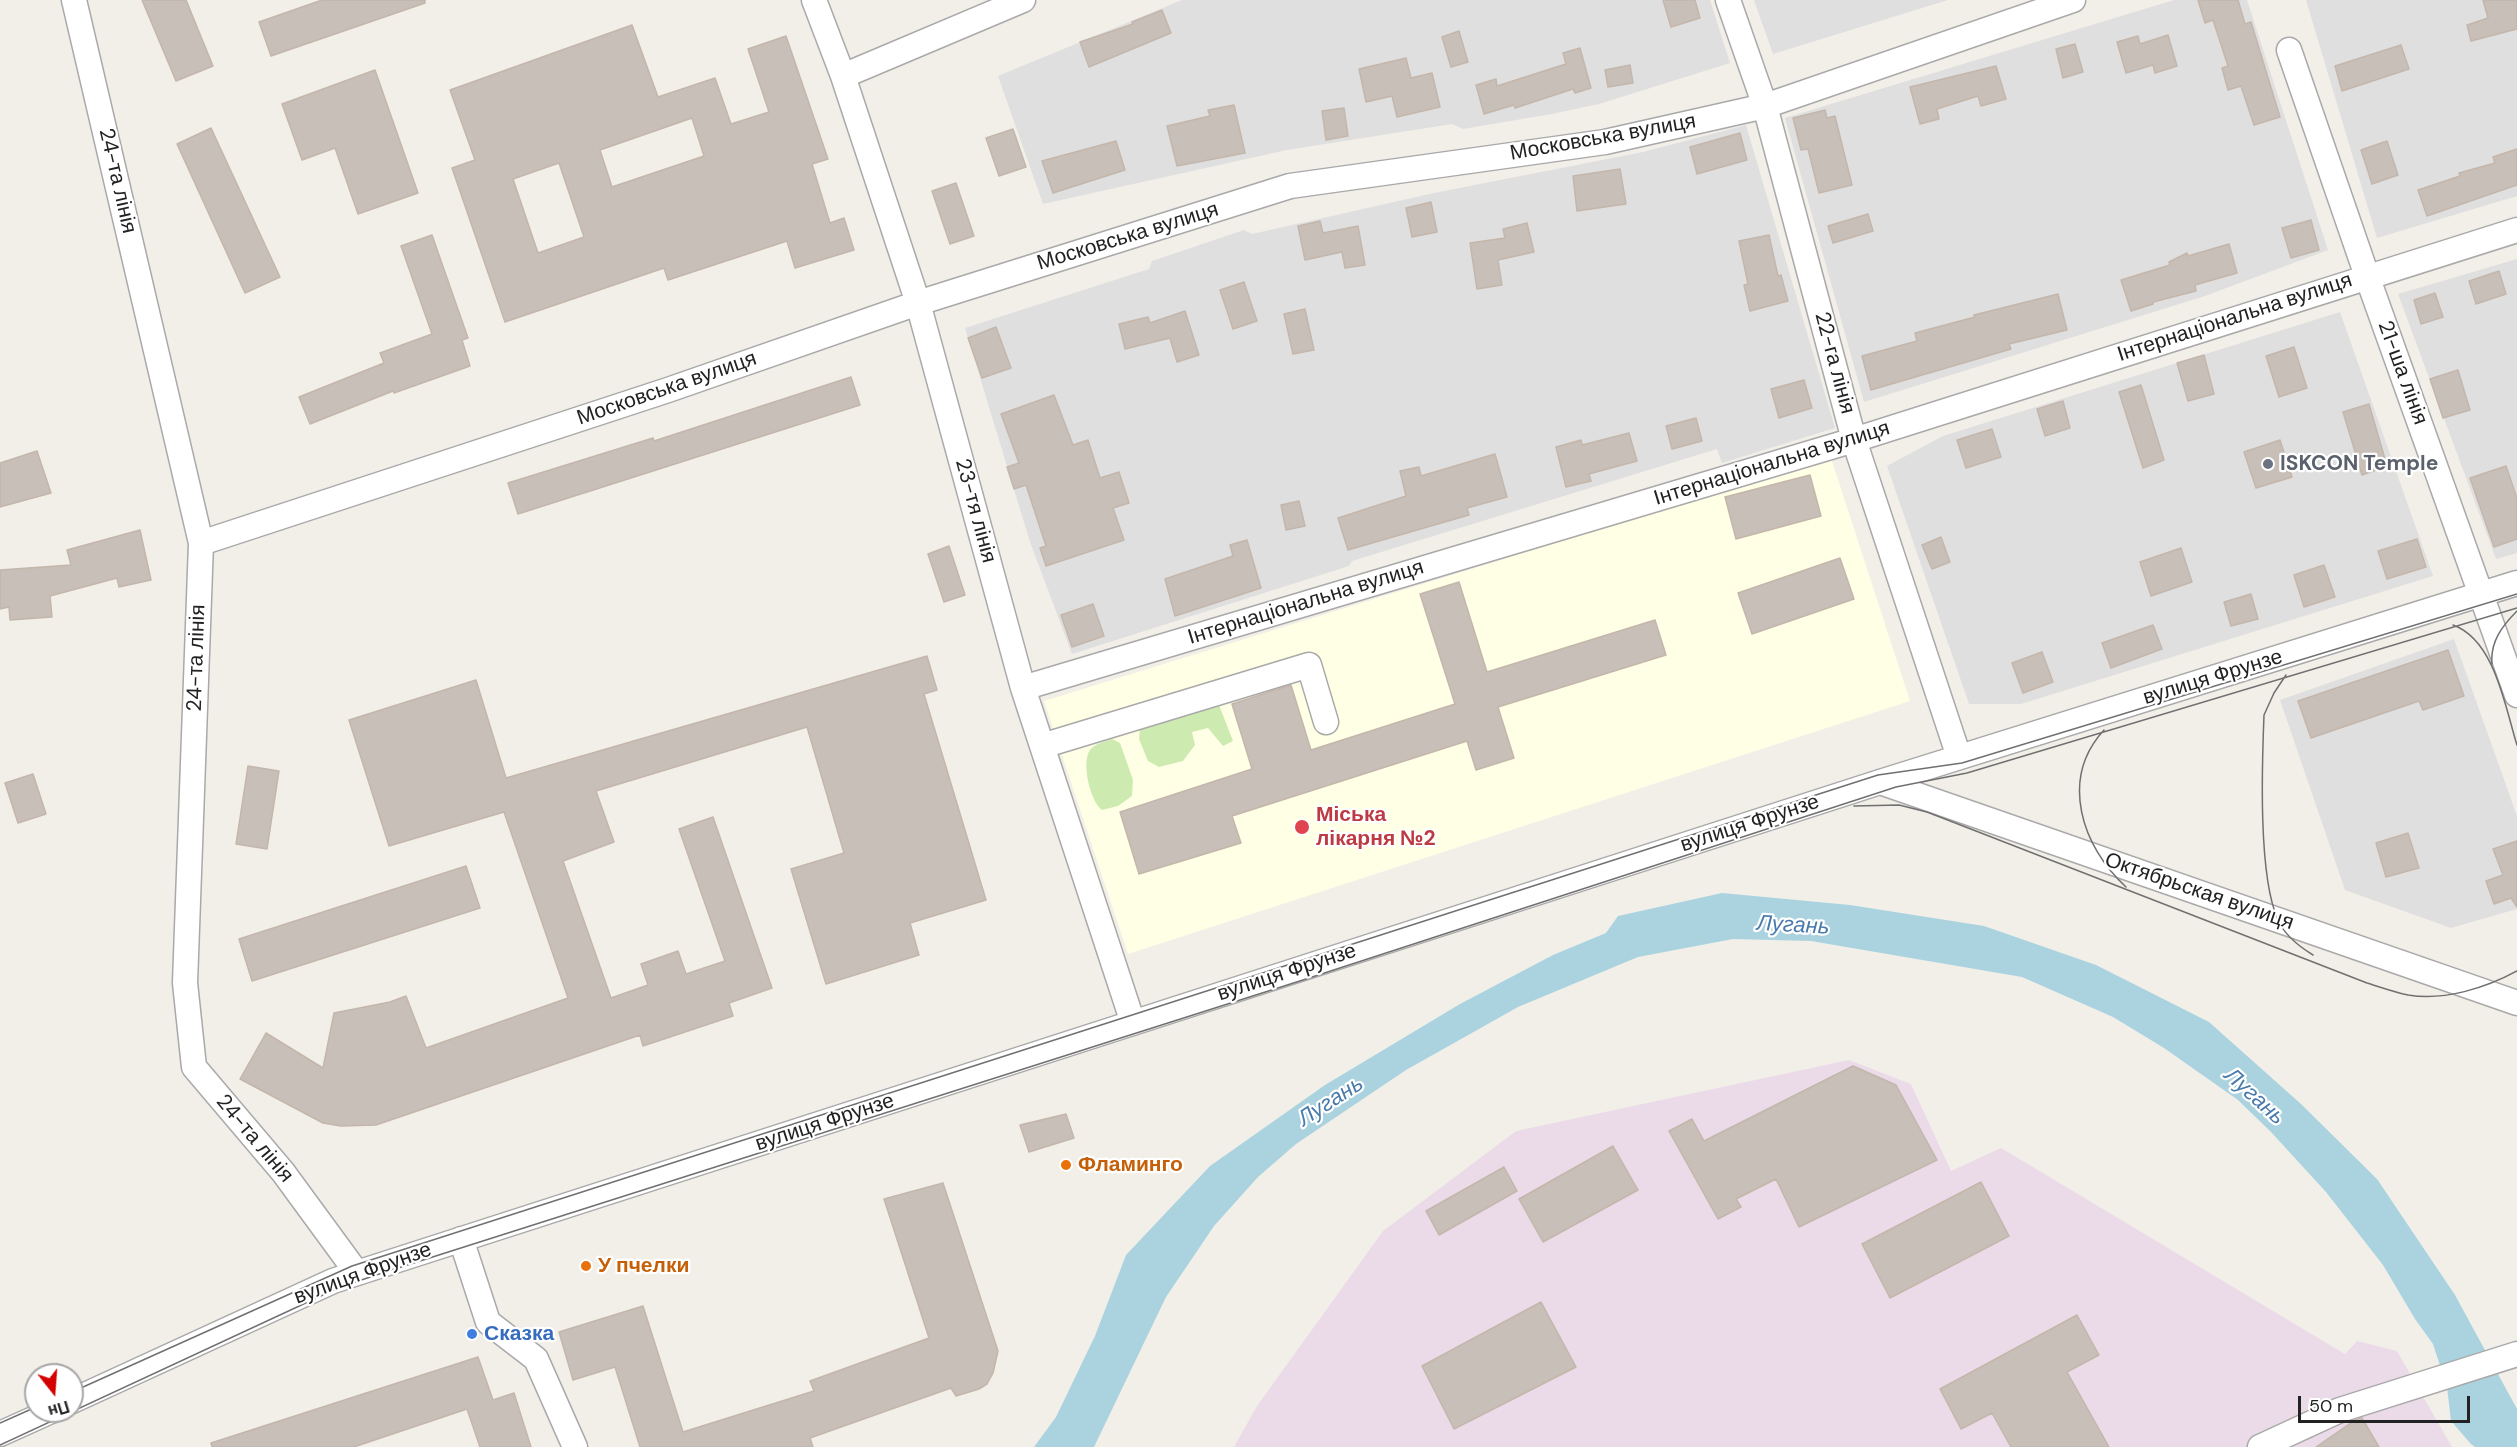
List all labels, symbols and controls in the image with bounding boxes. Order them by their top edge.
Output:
street label: Московська вулиця [1508,109,1698,167]
street label: 24-та лінія [93,126,141,236]
street label: Московська вулиця [1034,197,1222,277]
street label: Інтернаціональна вулиця [2114,268,2356,368]
street label: 22-га лінія [1808,309,1860,417]
street label: 21-ша лінія [2372,318,2432,428]
street label: Московська вулиця [574,346,760,432]
street label: Інтернаціональна вулиця [1651,416,1893,512]
place label: ISKCON Temple [2280,451,2438,477]
street label: 23-тя лінія [949,456,1001,566]
marker: ISKCON Temple [2261,457,2275,471]
street label: Інтернаціональна вулиця [1185,555,1427,651]
street label: 24-та лінія [183,604,211,712]
street label: вулиця Фрунзе [2140,645,2286,711]
street label: вулиця Фрунзе [1677,790,1823,858]
place label: Міська лікарня №2 [1316,802,1436,852]
marker: Міська лікарня №2 [1293,818,1311,836]
street label: Октябрьская вулиця [2101,848,2297,936]
water label: Лугань [1756,911,1830,941]
street label: вулиця Фрунзе [1214,939,1360,1007]
water label: Лугань [2218,1063,2290,1131]
water label: Лугань [1293,1071,1369,1133]
street label: вулиця Фрунзе [752,1089,898,1157]
street label: 24-та лінія [210,1090,298,1188]
place label: Фламинго [1078,1152,1183,1178]
marker: Фламинго [1059,1158,1073,1172]
street label: вулиця Фрунзе [291,1237,435,1311]
place label: У пчелки [598,1253,689,1279]
marker: У пчелки [579,1259,593,1273]
place label: Сказка [484,1321,554,1347]
marker: Сказка [465,1327,479,1341]
north arrow [24,1363,84,1423]
scale bar [2301,1384,2474,1422]
text: 50 m [2309,1394,2353,1418]
text: Пн [46,1396,72,1422]

